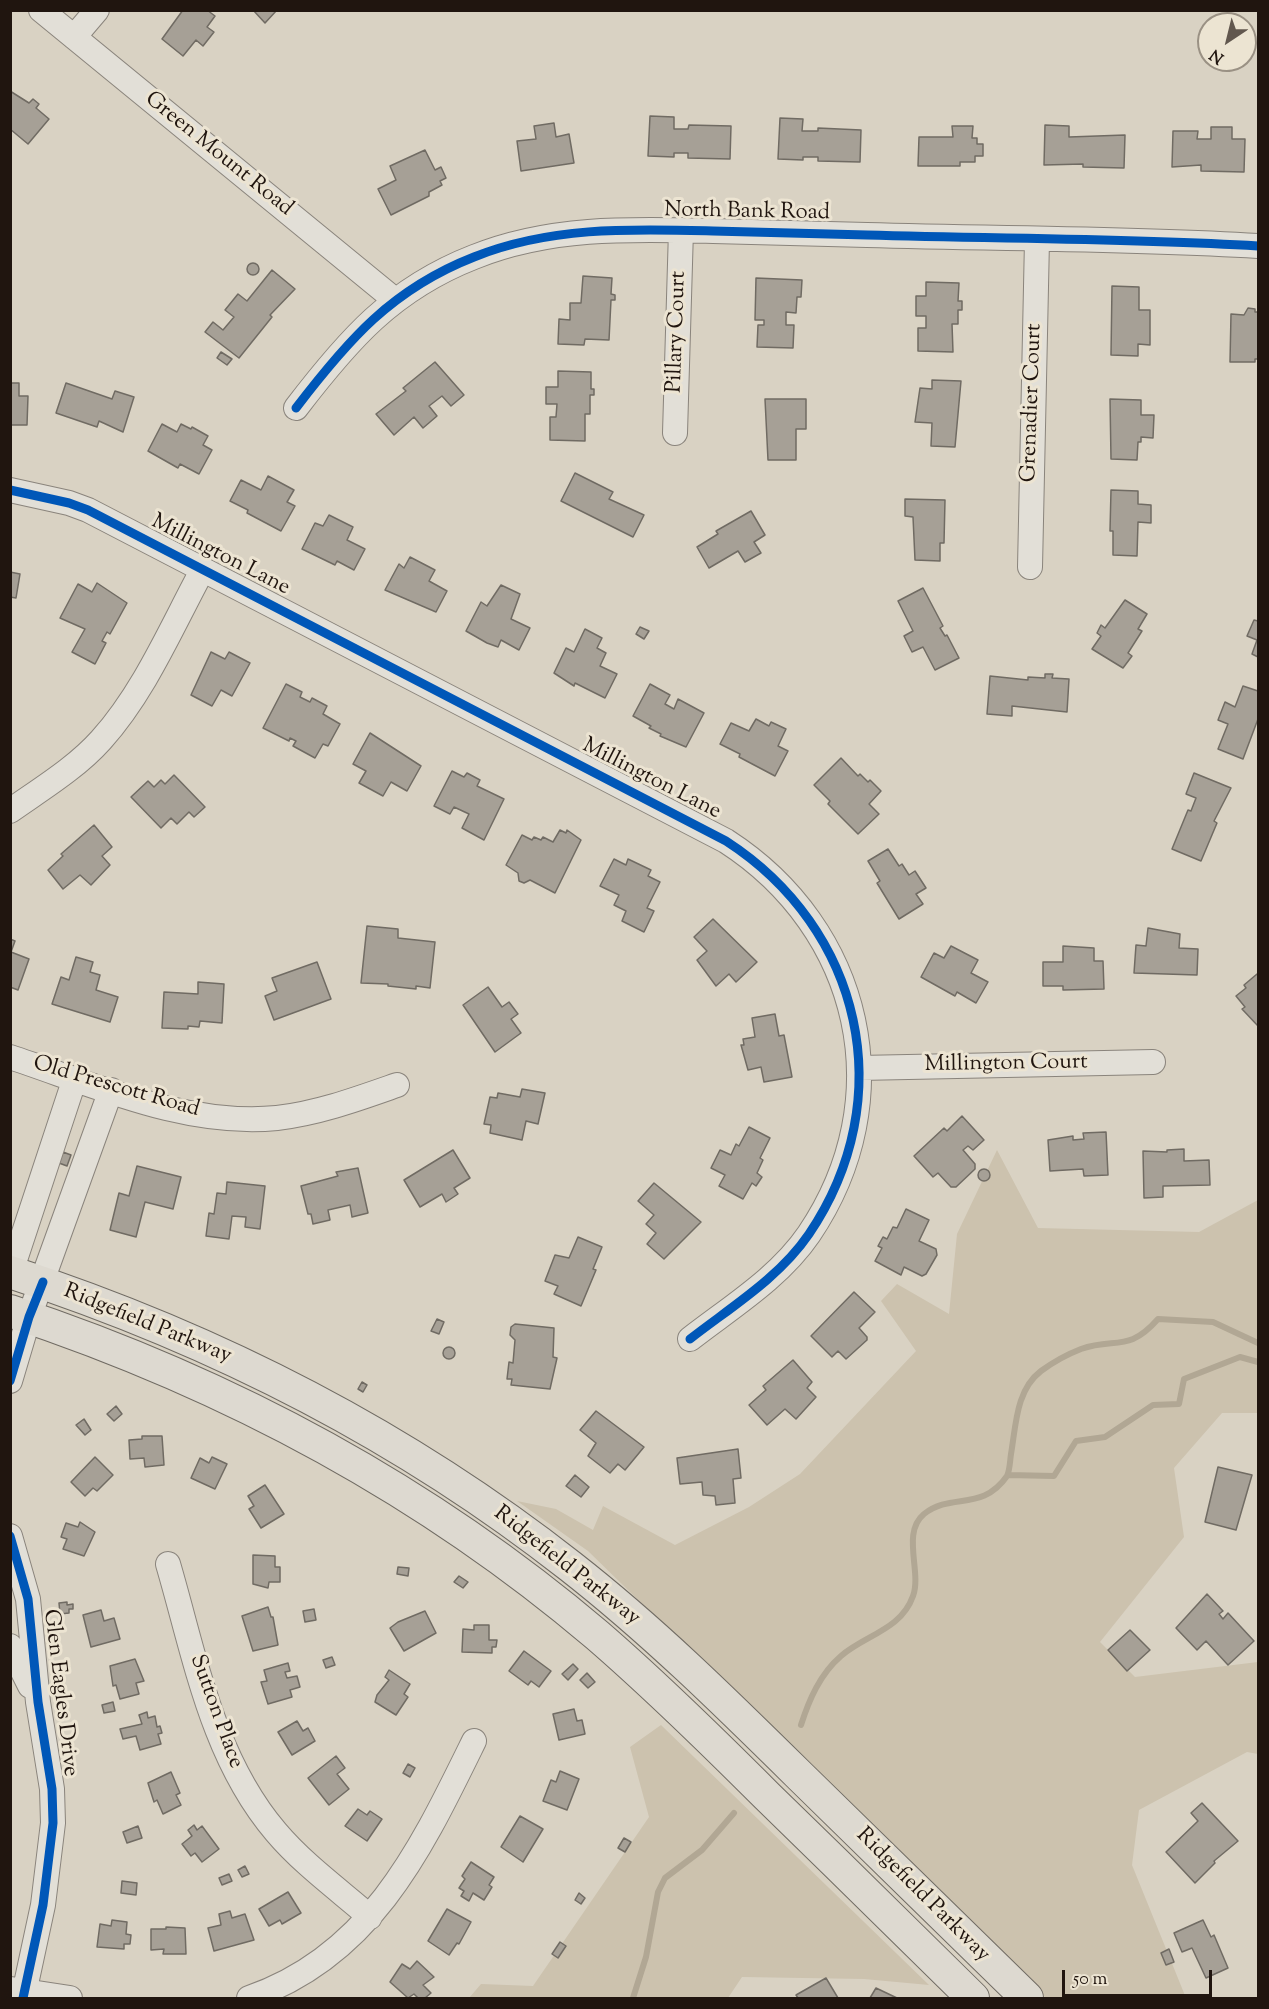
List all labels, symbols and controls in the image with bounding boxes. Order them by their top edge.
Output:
north arrow [1197,12,1257,72]
text: N [1206,42,1229,69]
street label: Green Mount Road [138,87,298,223]
street label: North Bank Road [664,198,830,228]
street label: Pillary Court [663,271,693,393]
street label: Grenadier Court [1017,323,1049,483]
street label: Millington Lane [146,510,294,602]
street label: Millington Lane [577,734,725,826]
street label: Millington Court [924,1050,1088,1080]
street label: Old Prescott Road [30,1052,202,1124]
street label: Ridgefield Parkway [59,1279,235,1371]
street label: Ridgefield Parkway [487,1501,645,1633]
street label: Glen Eagles Drive [36,1608,82,1778]
street label: Sutton Place [182,1652,248,1772]
street label: Ridgefield Parkway [849,1823,995,1969]
scale bar [1065,1958,1215,1996]
text: 50 m [1073,1967,1107,1993]

